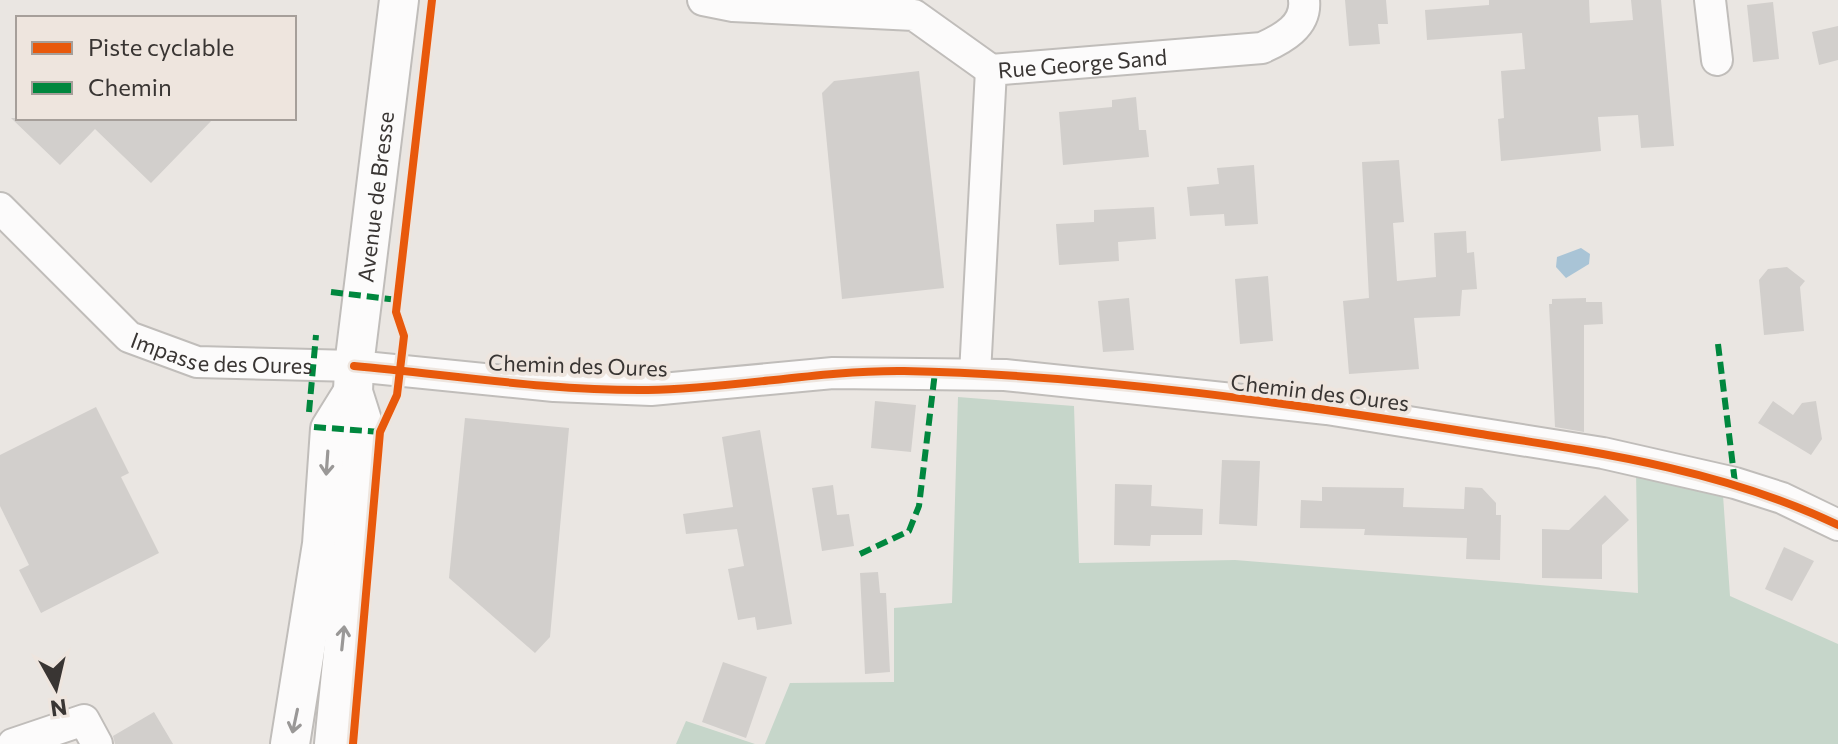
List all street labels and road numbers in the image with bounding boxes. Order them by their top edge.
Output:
street label: Rue George Sand [997,42,1168,83]
street label: Avenue de Bresse [351,110,399,284]
street label: Impasse des Oures [127,325,313,378]
street label: Chemin des Oures [488,348,668,382]
street label: Chemin des Oures [1229,368,1411,416]

